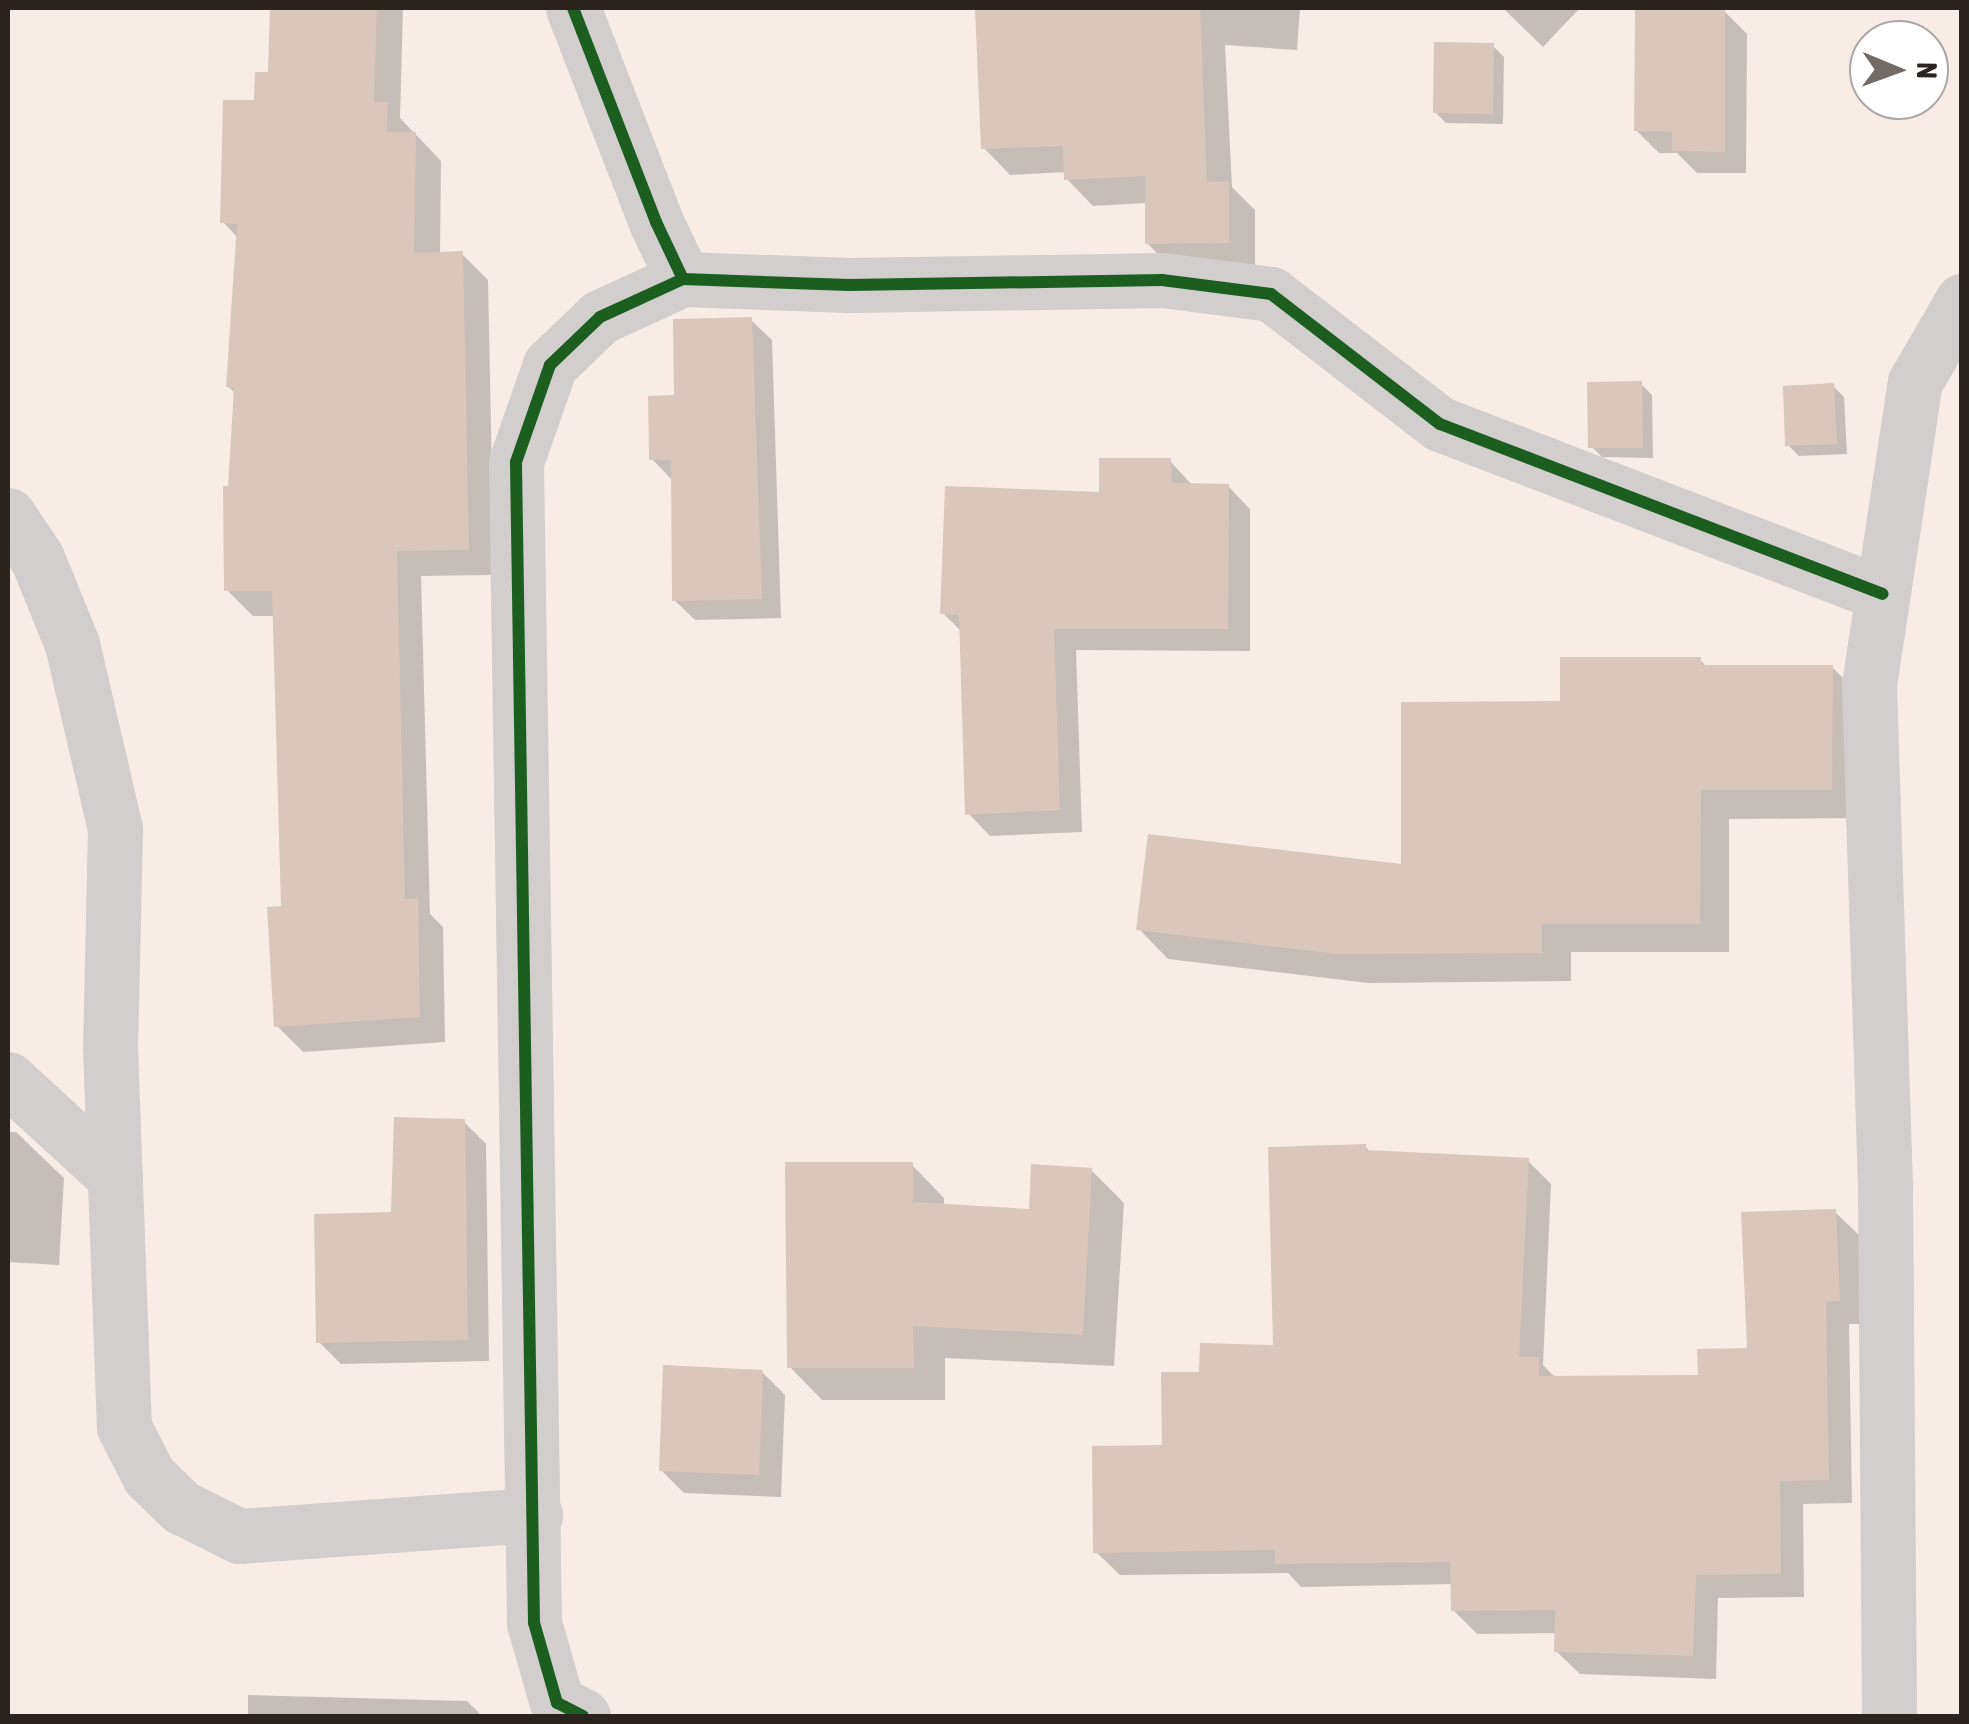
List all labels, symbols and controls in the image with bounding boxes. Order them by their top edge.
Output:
north arrow [1849,20,1949,120]
text: N [1911,62,1943,79]

